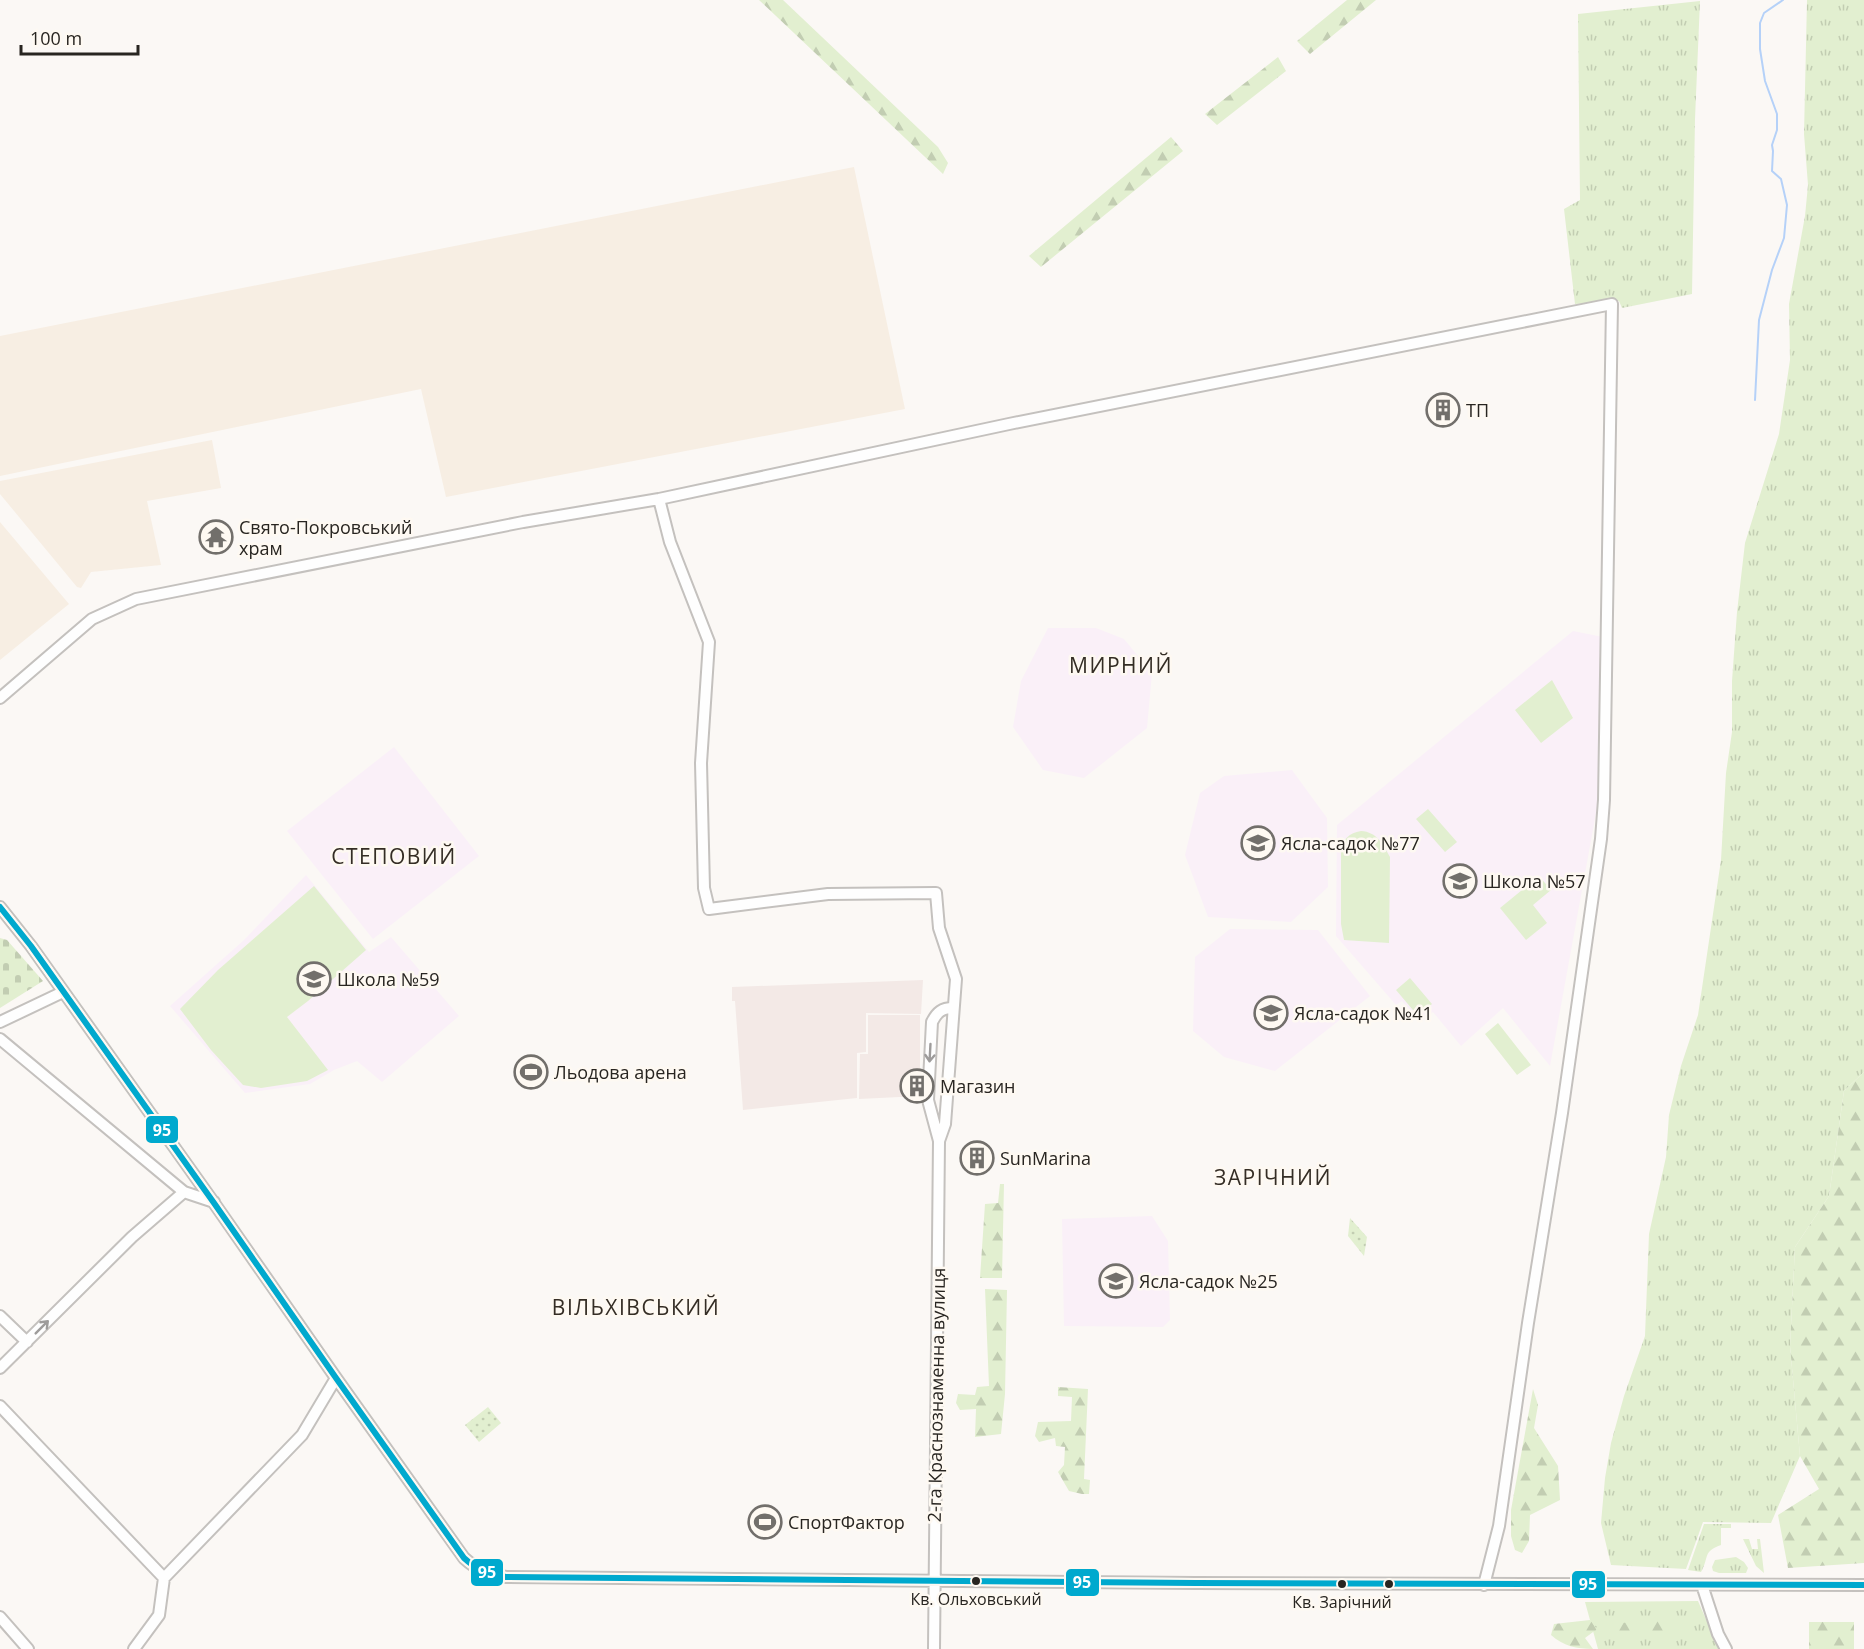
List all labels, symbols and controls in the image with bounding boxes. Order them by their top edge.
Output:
scale bar [21,18,138,56]
text: 100 m [30,26,82,50]
building icon: ТП [1425,392,1461,428]
place label: ТП [1466,398,1489,422]
place label: Свято-Покровський храм [239,515,413,560]
temple icon: Свято-Покровський храм [198,519,234,555]
district label: МИРНИЙ [1069,651,1173,679]
school or university icon: Ясла-садок №77 [1240,825,1276,861]
place label: Ясла-садок №77 [1281,831,1420,855]
district label: СТЕПОВИЙ [331,842,457,870]
school or university icon: Школа №57 [1442,863,1478,899]
place label: Школа №57 [1483,869,1586,893]
school or university icon: Школа №59 [296,961,332,997]
place label: Школа №59 [337,967,440,991]
school or university icon: Ясла-садок №41 [1253,995,1289,1031]
place label: Ясла-садок №41 [1294,1001,1433,1025]
one-way arrow [925,1042,936,1062]
sports icon: Льодова арена [513,1054,549,1090]
place label: Льодова арена [554,1060,687,1084]
building icon: Магазин [899,1068,935,1104]
place label: Магазин [940,1074,1016,1098]
line badge: 95 [145,1115,179,1144]
text: 95 [153,1119,171,1141]
building icon: SunMarina [959,1140,995,1176]
place label: SunMarina [1000,1146,1091,1170]
district label: ЗАРІЧНИЙ [1214,1163,1332,1191]
school or university icon: Ясла-садок №25 [1098,1263,1134,1299]
street label: 2-га Краснознаменна вулиця [922,1268,950,1522]
place label: Ясла-садок №25 [1139,1269,1278,1293]
district label: ВІЛЬХІВСЬКИЙ [552,1293,720,1321]
one-way arrow [34,1320,49,1335]
sports icon: СпортФактор [747,1504,783,1540]
place label: СпортФактор [788,1510,905,1534]
line badge: 95 [470,1558,504,1587]
text: 95 [478,1561,496,1583]
line badge: 95 [1065,1568,1100,1597]
line badge: 95 [1571,1570,1606,1599]
text: 95 [1073,1571,1091,1593]
text: 95 [1579,1573,1597,1595]
marker: Кв. Ольховський [970,1575,982,1587]
marker: Кв. Зарічний [1336,1578,1348,1590]
unlabelled marker [1383,1578,1395,1590]
place label: Кв. Ольховський [910,1588,1042,1610]
place label: Кв. Зарічний [1292,1591,1392,1613]

